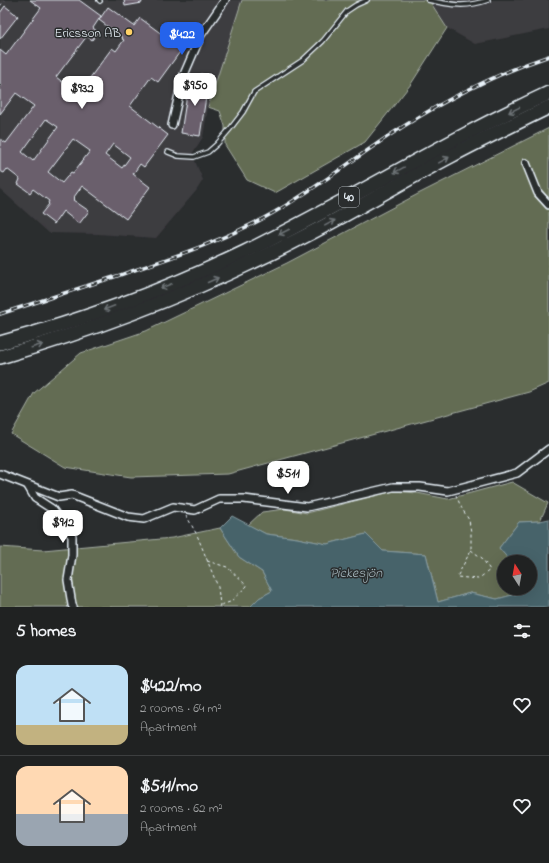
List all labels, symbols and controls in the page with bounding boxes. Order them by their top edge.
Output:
pin: $422 [158,22,206,56]
place label: Ericsson AB [55,24,121,43]
text: $422 [169,25,195,44]
marker: Ericsson AB [124,27,134,37]
pin: $950 [171,73,219,107]
pin: $932 [58,76,106,110]
text: $950 [183,76,207,95]
text: $932 [70,79,94,98]
one-way arrow [508,106,520,114]
one-way arrow [438,155,450,163]
one-way arrow [393,167,405,175]
road number: 40 [339,187,359,207]
one-way arrow [324,218,336,226]
one-way arrow [279,229,291,236]
one-way arrow [207,276,219,283]
one-way arrow [161,283,173,291]
one-way arrow [104,305,116,313]
one-way arrow [31,342,44,349]
pin: $511 [264,461,312,495]
text: $511 [276,464,300,483]
pin: $912 [39,510,87,544]
text: $912 [52,513,74,532]
north arrow [497,555,537,595]
map controls [497,555,537,595]
water label: Pickesjön [330,563,383,584]
text: 5 homes [16,619,76,644]
icon: filters [511,620,533,642]
text: $422/mo [140,674,202,699]
icon: home [48,681,96,729]
icon: heart [511,694,533,716]
text: 2 rooms · 64 m² [140,699,222,718]
text: Apartment [140,718,197,737]
text: $511/mo [140,774,198,799]
icon: home [48,782,96,830]
icon: heart [511,795,533,817]
text: 2 rooms · 62 m² [140,799,223,818]
text: Apartment [140,818,197,837]

